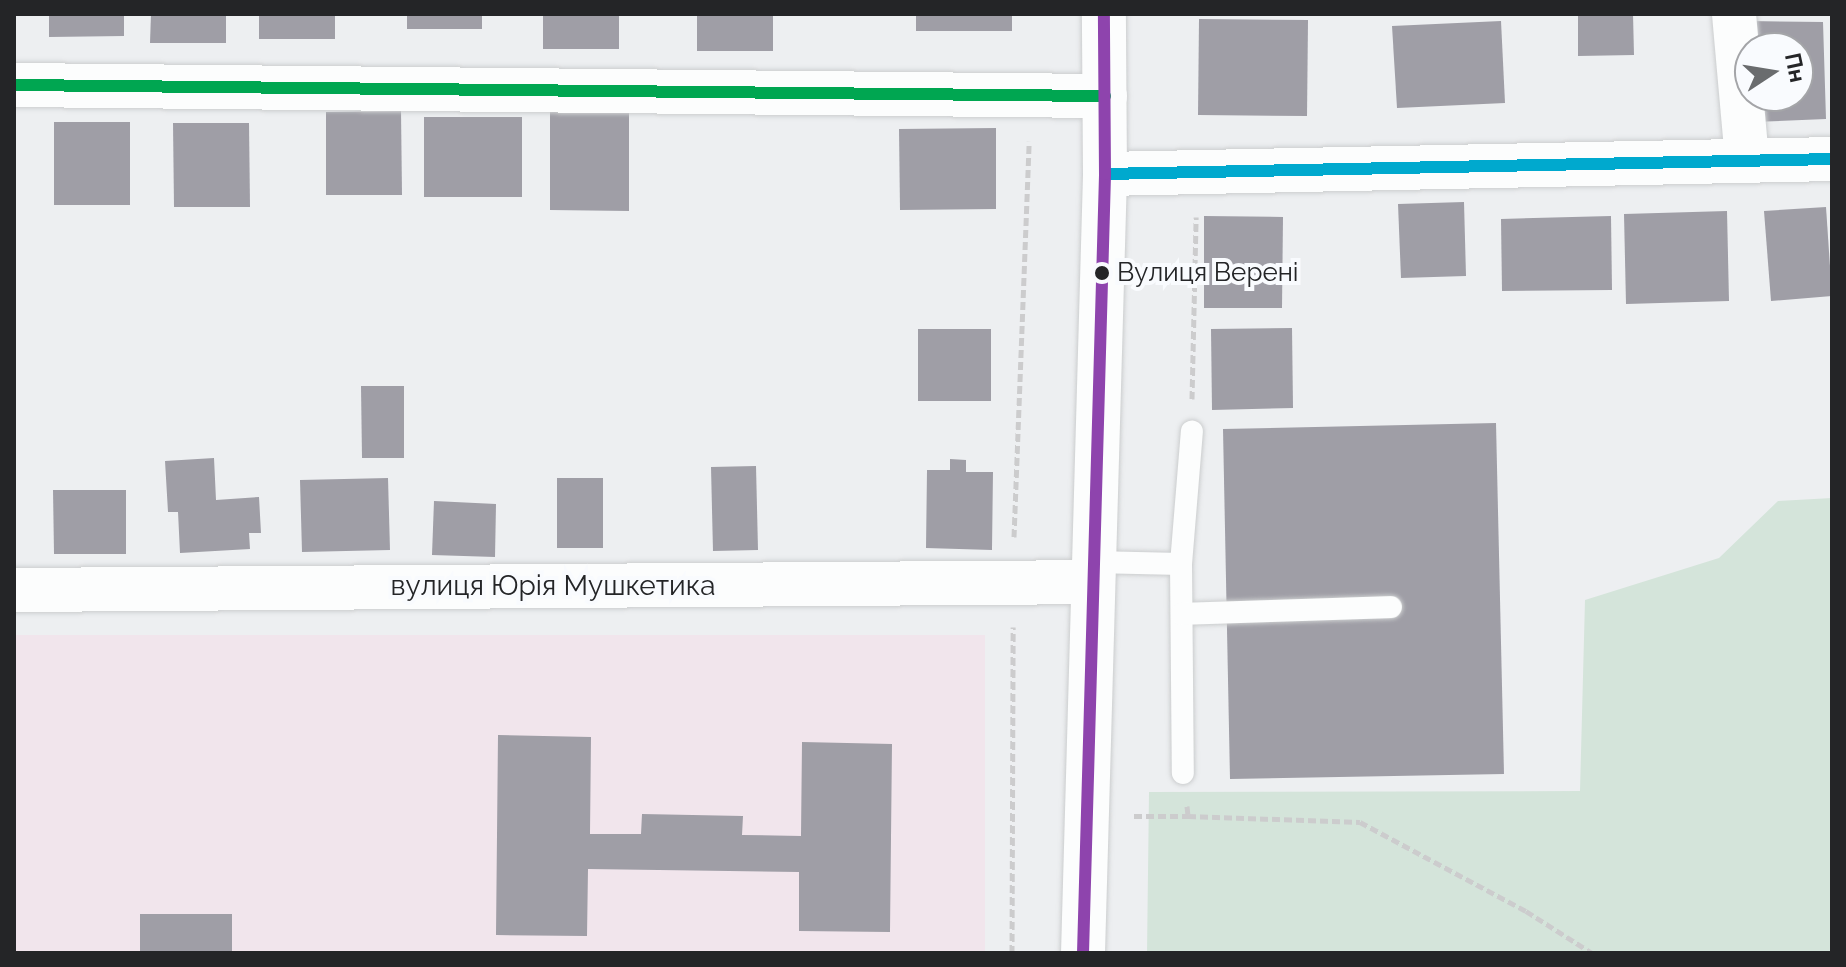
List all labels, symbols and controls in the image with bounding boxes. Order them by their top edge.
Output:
north arrow [1734,32,1814,112]
text: Пн [1780,50,1811,84]
place label: Вулиця Верені [1117,257,1299,289]
marker: Вулиця Верені [1094,265,1110,281]
street label: вулиця Юрія Мушкетика [390,569,716,603]

